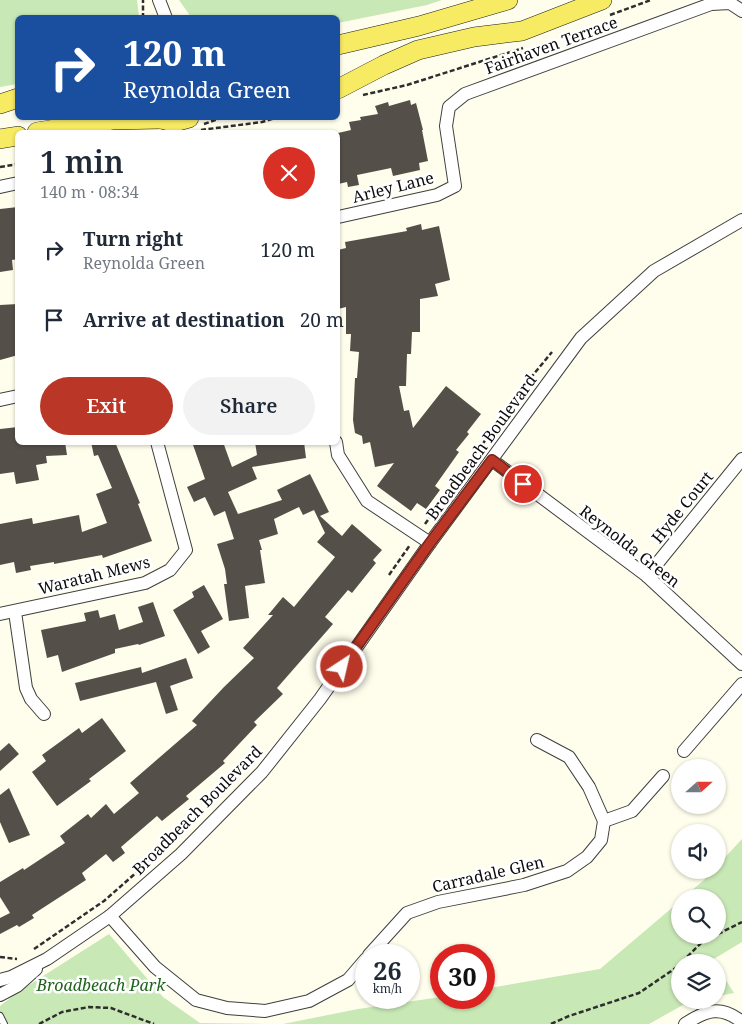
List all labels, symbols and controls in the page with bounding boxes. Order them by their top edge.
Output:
street label: Fairhaven Terrace [482,11,620,79]
text: 120 m [123,29,226,76]
icon: right [40,35,105,100]
text: Reynolda Green [123,74,291,104]
text: 1 min [40,141,124,182]
button: close [263,147,315,199]
street label: Arley Lane [350,166,436,208]
text: 140 m · 08:34 [40,181,139,203]
text: Turn right [83,226,183,252]
icon: right [40,236,68,264]
text: 120 m [260,237,315,263]
text: Reynolda Green [83,252,205,274]
icon: arrive [40,306,68,334]
text: Arrive at destination [83,307,285,333]
text: 20 m [300,307,344,333]
street label: Broadbeach Boulevard [421,370,541,524]
button: Exit [40,377,173,435]
button: Share [183,377,315,435]
pin [502,463,544,505]
street label: Hyde Court [646,466,718,548]
icon: arrive [509,470,537,498]
street label: Reynolda Green [575,500,685,592]
street label: Waratah Mews [36,550,152,600]
position arrow [315,640,367,692]
street label: Broadbeach Boulevard [127,740,267,880]
north arrow [671,759,726,814]
map controls [671,759,726,1009]
button: sound [671,824,726,879]
street label: Carradale Glen [430,850,546,898]
button: search [671,889,726,944]
speed limit sign: 30 [430,944,495,1009]
text: 26 [373,953,402,987]
button: layers [671,954,726,1009]
park label: Broadbeach Park [36,974,166,996]
text: km/h [373,980,402,997]

